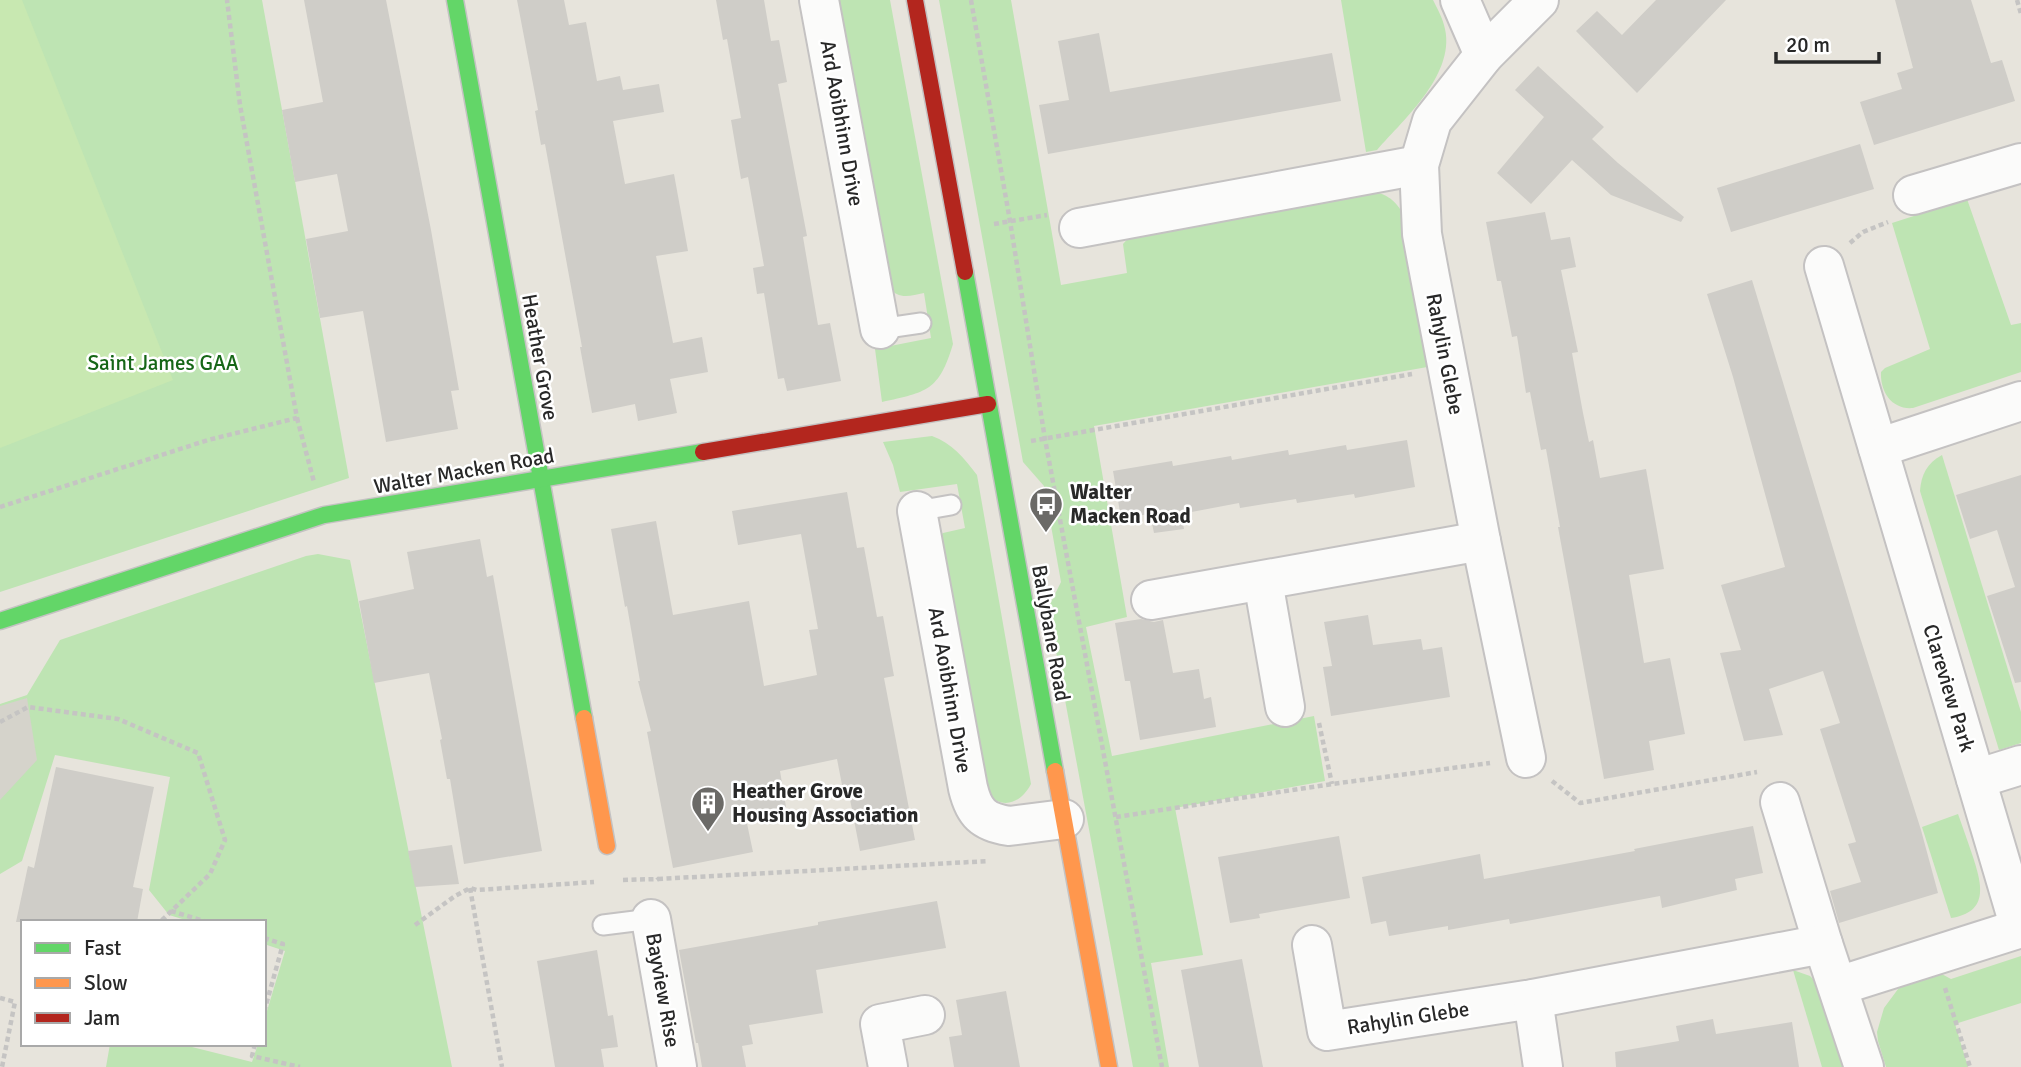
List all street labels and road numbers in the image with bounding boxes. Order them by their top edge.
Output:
street label: Ard Aoibhinn Drive [815,38,869,208]
street label: Rahylin Glebe [1420,291,1470,417]
street label: Heather Grove [516,292,564,422]
street label: Walter Macken Road [372,442,556,500]
street label: Ballybane Road [1026,563,1076,703]
street label: Ard Aoibhinn Drive [923,605,977,775]
street label: Clareview Park [1917,621,1981,756]
street label: Bayview Rise [640,931,686,1049]
street label: Rahylin Glebe [1345,996,1471,1040]

